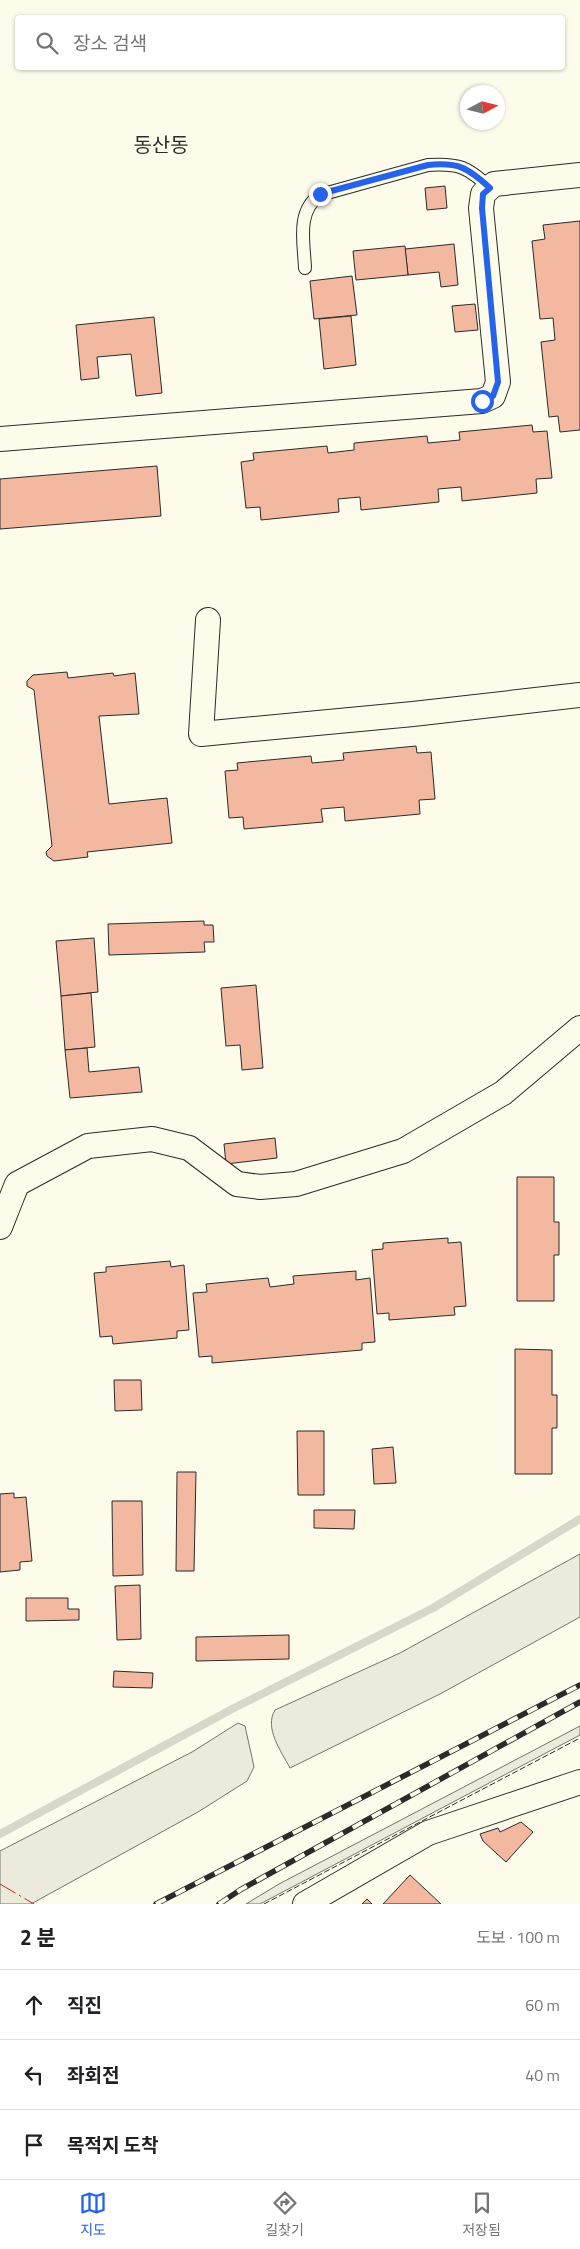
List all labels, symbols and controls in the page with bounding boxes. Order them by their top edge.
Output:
search box [15,15,565,70]
text: 장소 검색 [73,28,147,57]
icon: search [33,29,61,57]
north arrow [460,85,505,130]
district label: 동산동 [133,129,189,160]
route end [309,183,332,206]
route start [471,390,494,413]
text: 2 분 [20,1921,56,1953]
text: 도보 · 100 m [476,1925,560,1949]
text: 직진 [67,1990,102,2019]
icon: ahead [20,1991,48,2019]
text: 60 m [525,1993,560,2017]
text: 좌회전 [67,2060,119,2089]
icon: left [20,2061,48,2089]
text: 40 m [525,2063,560,2087]
text: 목적지 도착 [67,2130,159,2159]
icon: arrive [20,2131,48,2159]
tab: 지도 [79,2189,107,2240]
tab: 길찾기 [265,2189,304,2240]
tab: 저장됨 [462,2189,501,2240]

